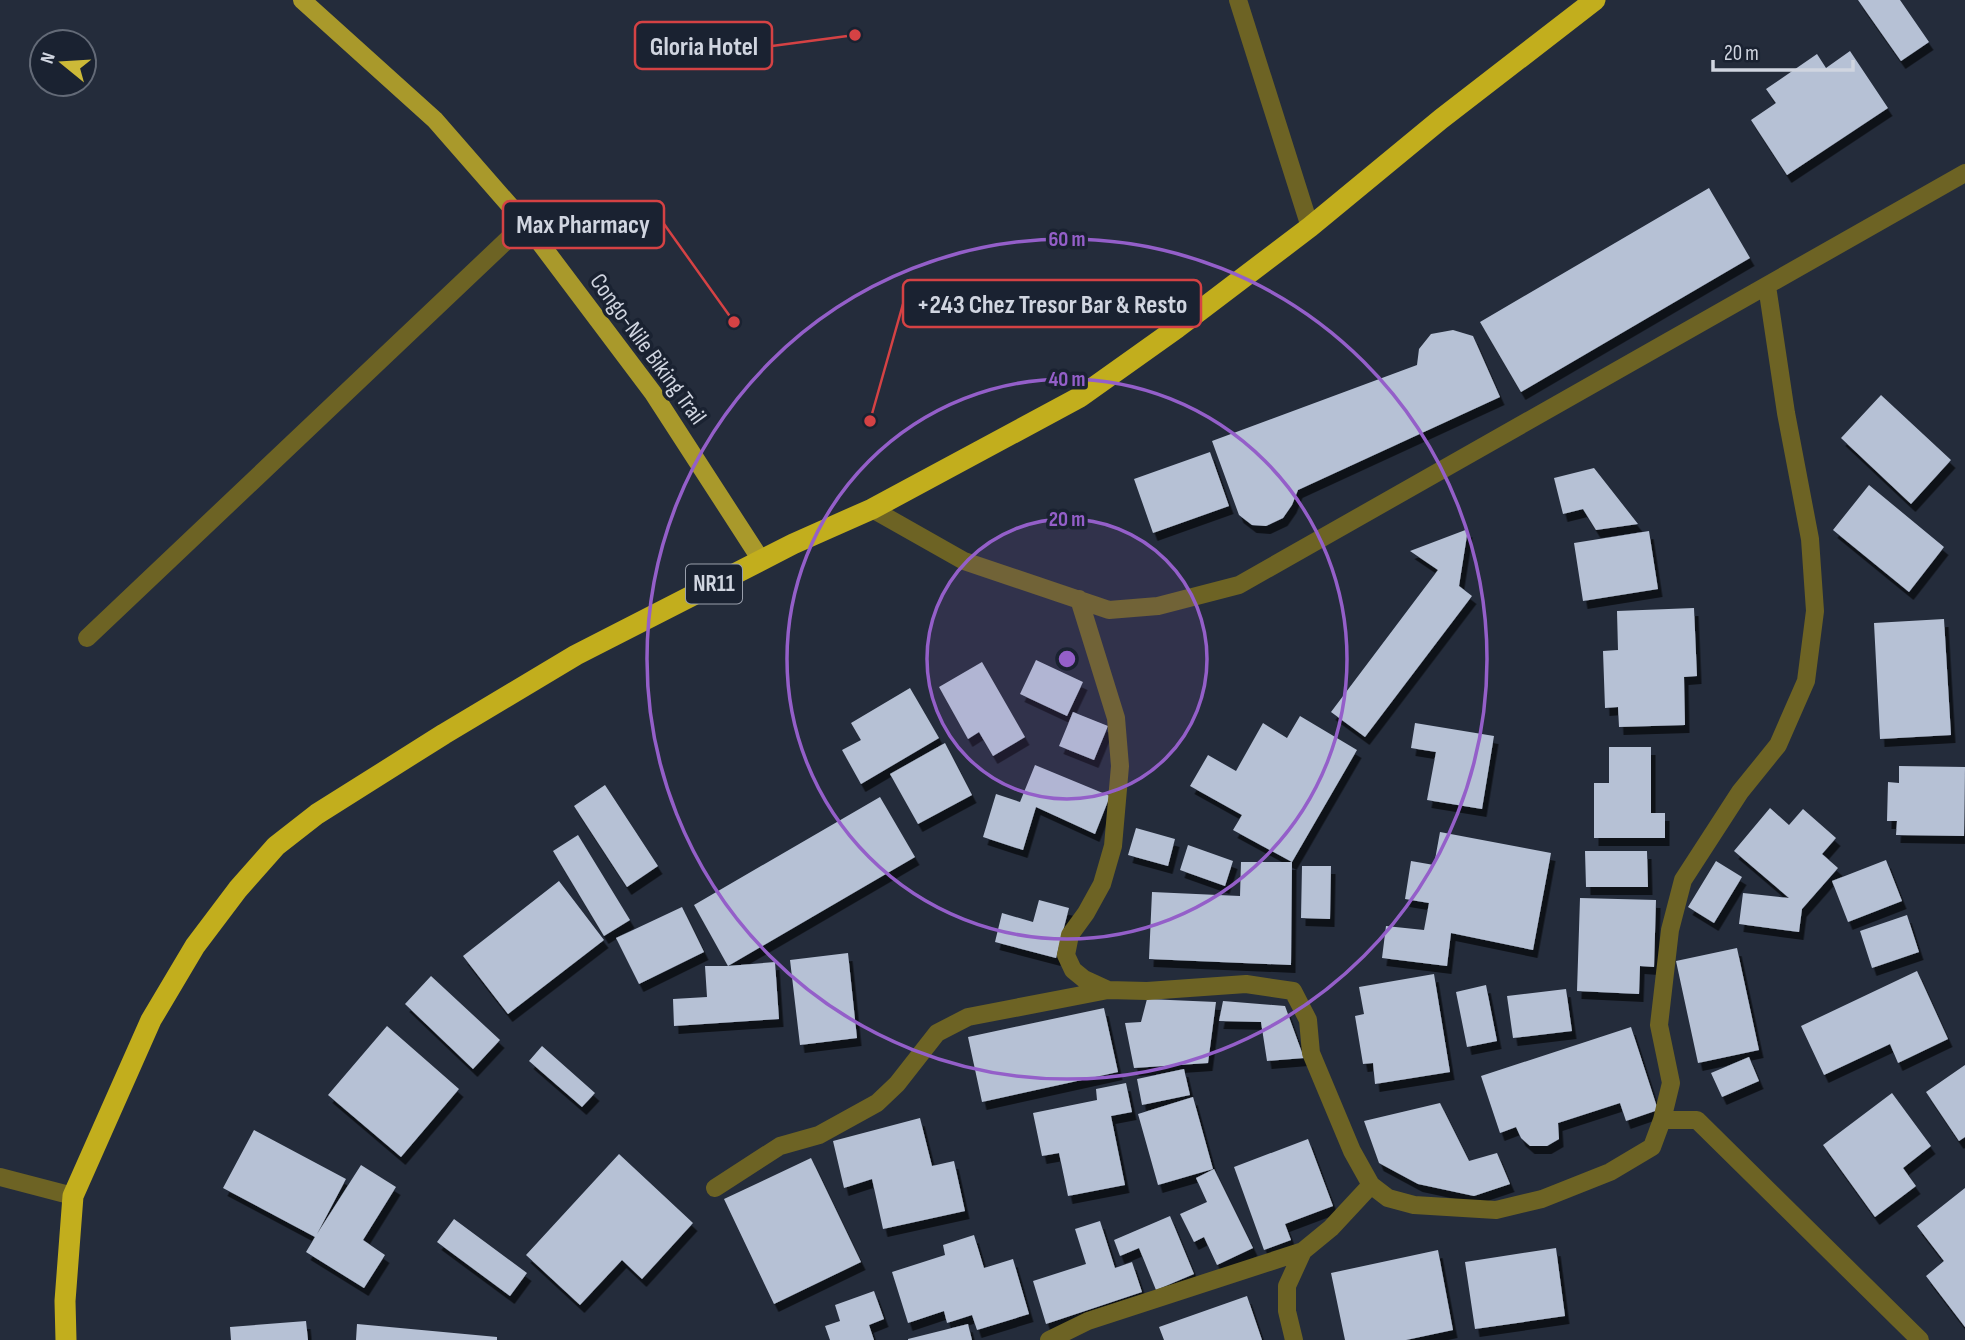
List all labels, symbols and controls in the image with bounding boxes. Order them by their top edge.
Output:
callout: Gloria Hotel [635,22,772,69]
north arrow [28,28,98,98]
scale bar [1713,28,1853,72]
text: Gloria Hotel [650,32,758,63]
text: 20 m [1724,41,1759,66]
text: N [36,50,61,67]
callout: Max Pharmacy [503,201,664,248]
text: Max Pharmacy [516,210,650,241]
text: 60 m [1048,227,1086,252]
street label: Congo-Nile Biking Trail [583,268,713,430]
callout: +243 Chez Tresor Bar & Resto [903,280,1201,327]
text: +243 Chez Tresor Bar & Resto [917,290,1187,321]
text: 40 m [1049,367,1085,392]
text: 20 m [1049,507,1085,532]
road number: NR11 [686,564,742,604]
centre of rings [1055,647,1079,671]

